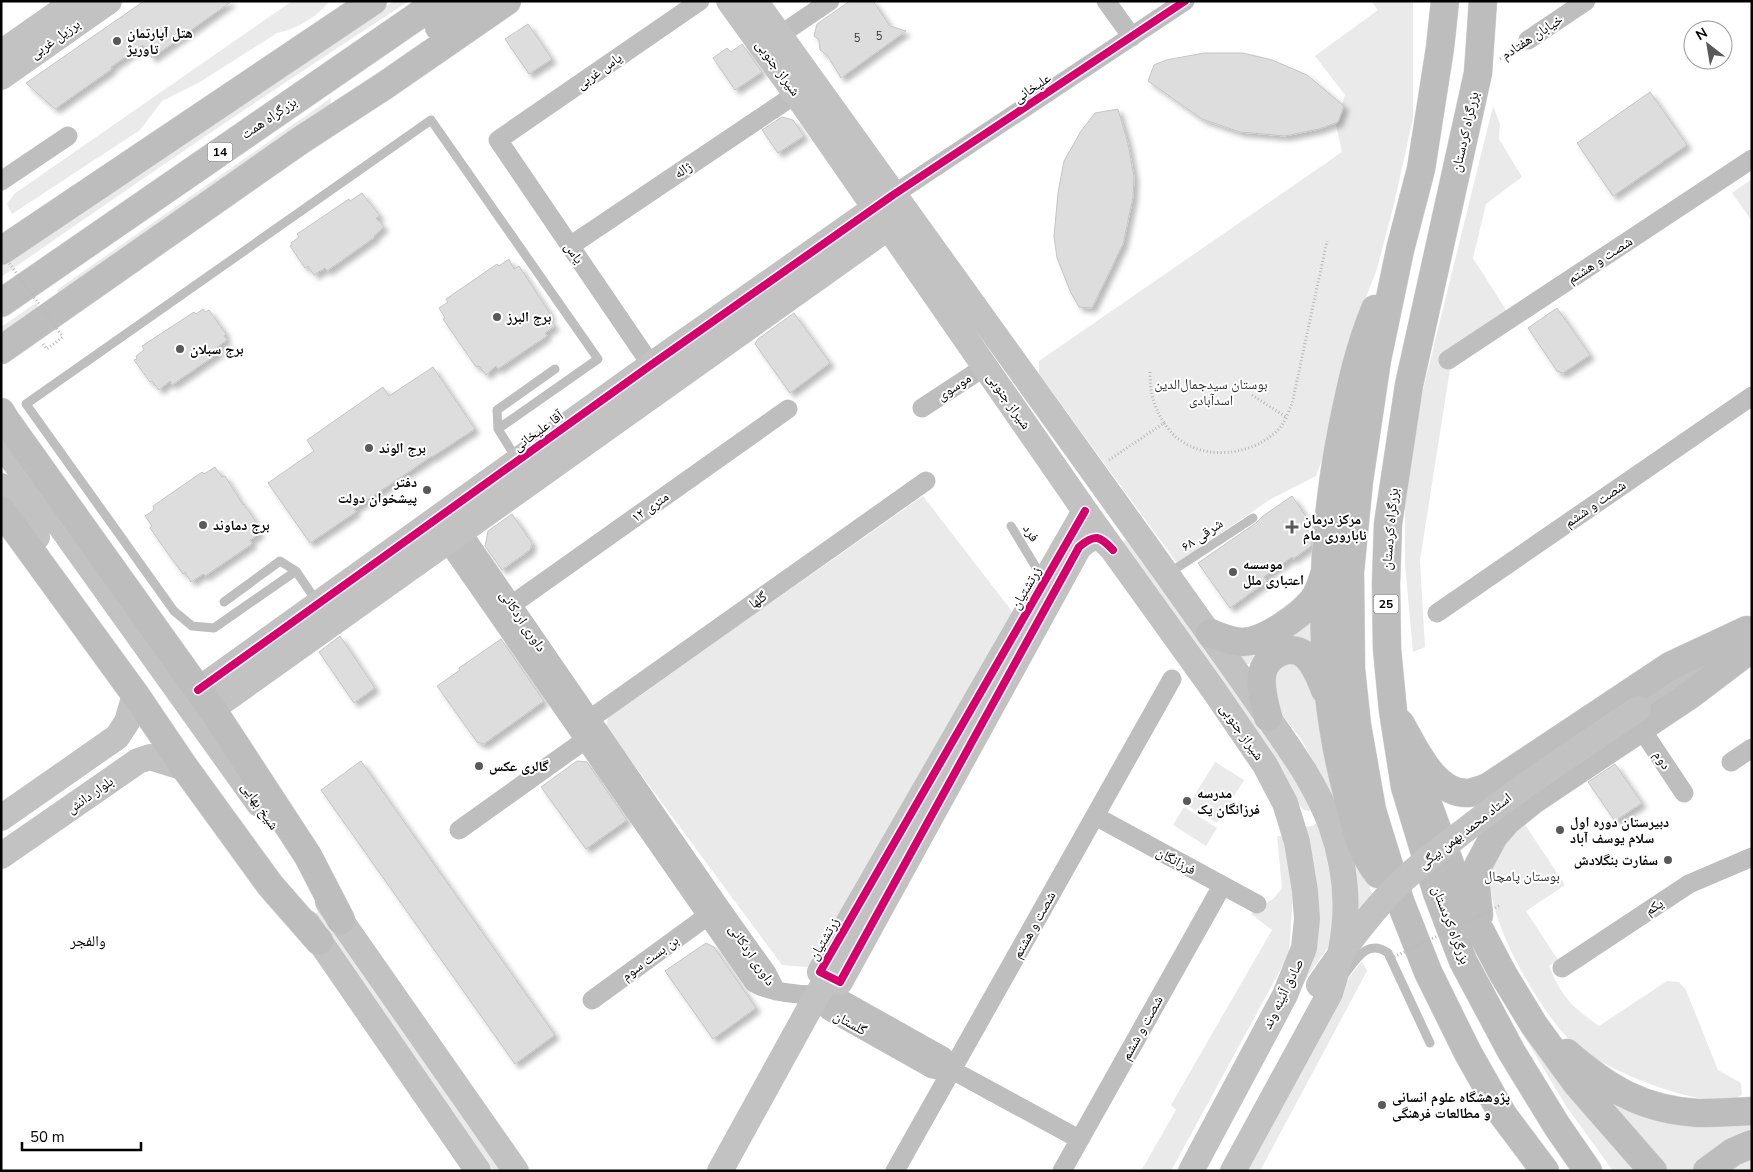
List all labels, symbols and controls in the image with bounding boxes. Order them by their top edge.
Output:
street label: خیابان هفتادم [1497,10,1567,64]
street label: برزیل غربی [26,15,84,63]
north arrow [1683,20,1733,70]
text: N [1692,23,1711,45]
place label: هتل آپارتمان تاوریژ [126,24,193,59]
house number: 5 [876,29,883,44]
house number: 5 [854,31,861,46]
marker: هتل آپارتمان تاوریژ [111,35,123,47]
street label: شیراز جنوبی [751,36,805,100]
street label: یاس غربی [572,48,626,94]
street label: علیخانی [1009,68,1055,108]
street label: بزرگراه کردستان [1446,90,1484,174]
street label: بزرگراه همت [237,92,301,144]
road number: 14 [208,142,232,162]
street label: ژاله [670,157,696,183]
street label: شصت و هشتم [1564,232,1636,288]
street label: یاس [560,238,588,268]
place label: برج البرز [506,308,551,327]
marker: برج البرز [491,311,503,323]
place label: برج سبلان [190,340,244,359]
marker: برج سبلان [174,343,186,355]
street label: موسوی [933,369,975,405]
street label: شیراز جنوبی [983,369,1035,433]
park label: بوستان سیدجمال‌الدین اسدآبادی [1154,375,1268,410]
street label: آقا علیخانی [509,406,567,456]
place label: برج الوند [379,439,426,458]
marker: برج الوند [363,442,375,454]
place label: دفتر پیشخوان دولت [338,473,417,508]
street label: شصت و ششم [1560,476,1630,532]
marker: دفتر پیشخوان دولت [421,484,433,496]
street label: ۱۲ متری [627,487,673,527]
street label: بزرگراه کردستان [1377,487,1403,571]
place label: مرکز درمان ناباروری مام [1303,510,1367,545]
street label: ۶۸ شرقی [1177,514,1227,556]
place label: برج دماوند [213,516,270,535]
marker: برج دماوند [197,519,209,531]
marker: مرکز درمان ناباروری مام [1285,520,1299,534]
street label: فرد [1018,521,1044,545]
place label: موسسه اعتباری ملل [1243,555,1304,590]
street label: زرتشتیان [1006,563,1046,613]
marker: موسسه اعتباری ملل [1227,566,1239,578]
street label: داوری اردکانی [495,586,551,656]
street label: گلها [745,587,771,613]
road number: 25 [1374,594,1398,614]
street label: شیراز جنوبی [1216,700,1268,764]
street label: دوم [1649,747,1675,773]
place label: گالری عکس [489,757,549,776]
marker: گالری عکس [473,760,485,772]
street label: بلوار دانش [63,772,117,818]
street label: شیخ بهایی [237,778,283,834]
place label: مدرسه فرزانگان یک [1197,784,1260,819]
street label: استاد محمد بهمن بیگی [1414,788,1516,874]
marker: مدرسه فرزانگان یک [1181,795,1193,807]
place label: دبیرستان دوره اول سلام یوسف آباد [1570,813,1669,848]
marker: دبیرستان دوره اول سلام یوسف آباد [1554,824,1566,836]
street label: فرزانگان [1153,842,1199,880]
place label: سفارت بنگلادش [1574,851,1658,870]
marker: سفارت بنگلادش [1662,854,1674,866]
park label: بوستان پامچال [1484,867,1560,886]
street label: بزرگراه کردستان [1427,883,1475,967]
street label: شصت و هشتم [1008,888,1060,962]
street label: یکم [1641,894,1667,920]
street label: زرتشتیان [804,914,844,964]
street label: داوری اردکانی [724,920,780,990]
district label: والفجر [69,931,106,951]
street label: بن بست سوم [618,931,683,985]
street label: صادق آئینه وند [1258,956,1308,1032]
street label: شصت و ششم [1116,992,1168,1064]
street label: گلستان [830,1006,870,1040]
place label: پژوهشگاه علوم انسانی و مطالعات فرهنگی [1392,1088,1510,1123]
marker: پژوهشگاه علوم انسانی و مطالعات فرهنگی [1376,1099,1388,1111]
scale bar [22,1120,141,1152]
text: 50 m [30,1127,65,1147]

